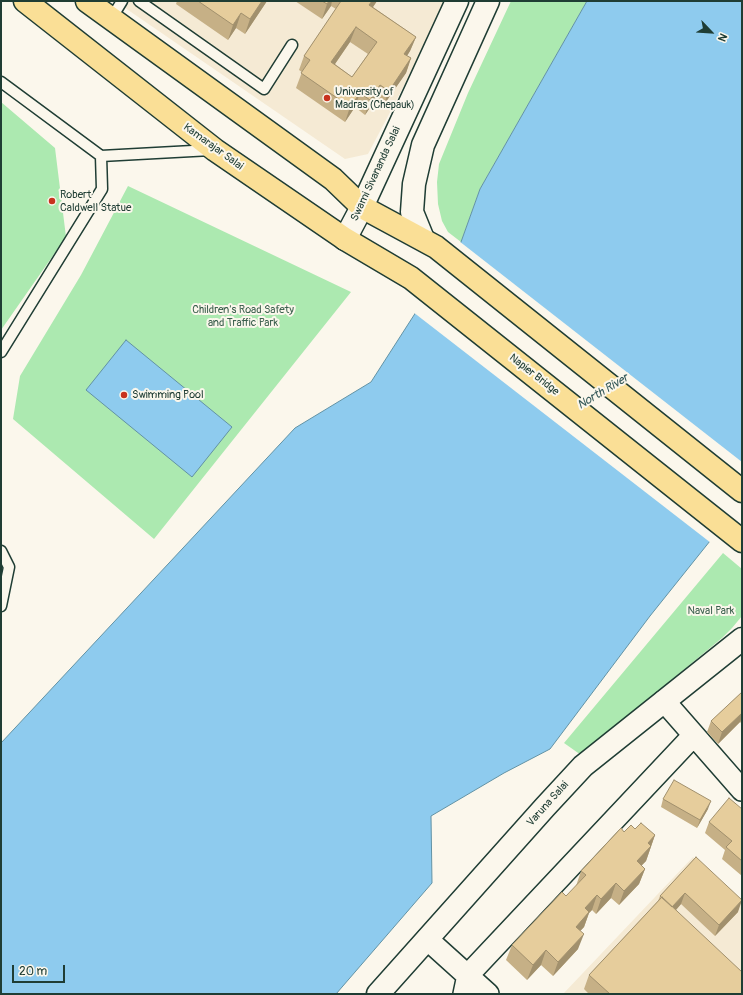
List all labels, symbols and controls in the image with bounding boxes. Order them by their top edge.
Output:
north arrow [691,12,731,52]
text: N [715,31,730,43]
place label: University of Madras (Chepauk) [335,85,415,111]
marker: University of Madras (Chepauk) [322,93,332,103]
street label: Kamarajar Salai [180,121,246,173]
street label: Swami Sivananda Salai [348,125,404,223]
place label: Robert Caldwell Statue [60,188,131,214]
marker: Robert Caldwell Statue [47,196,57,206]
park label: Children's Road Safety and Traffic Park [192,303,294,329]
street label: Napier Bridge [506,351,562,399]
water label: North River [575,371,631,413]
place label: Swimming Pool [132,388,204,402]
marker: Swimming Pool [119,390,129,400]
park label: Naval Park [688,604,734,618]
street label: Varuna Salai [524,779,572,829]
scale bar [14,957,67,983]
text: 20 m [19,964,47,979]

